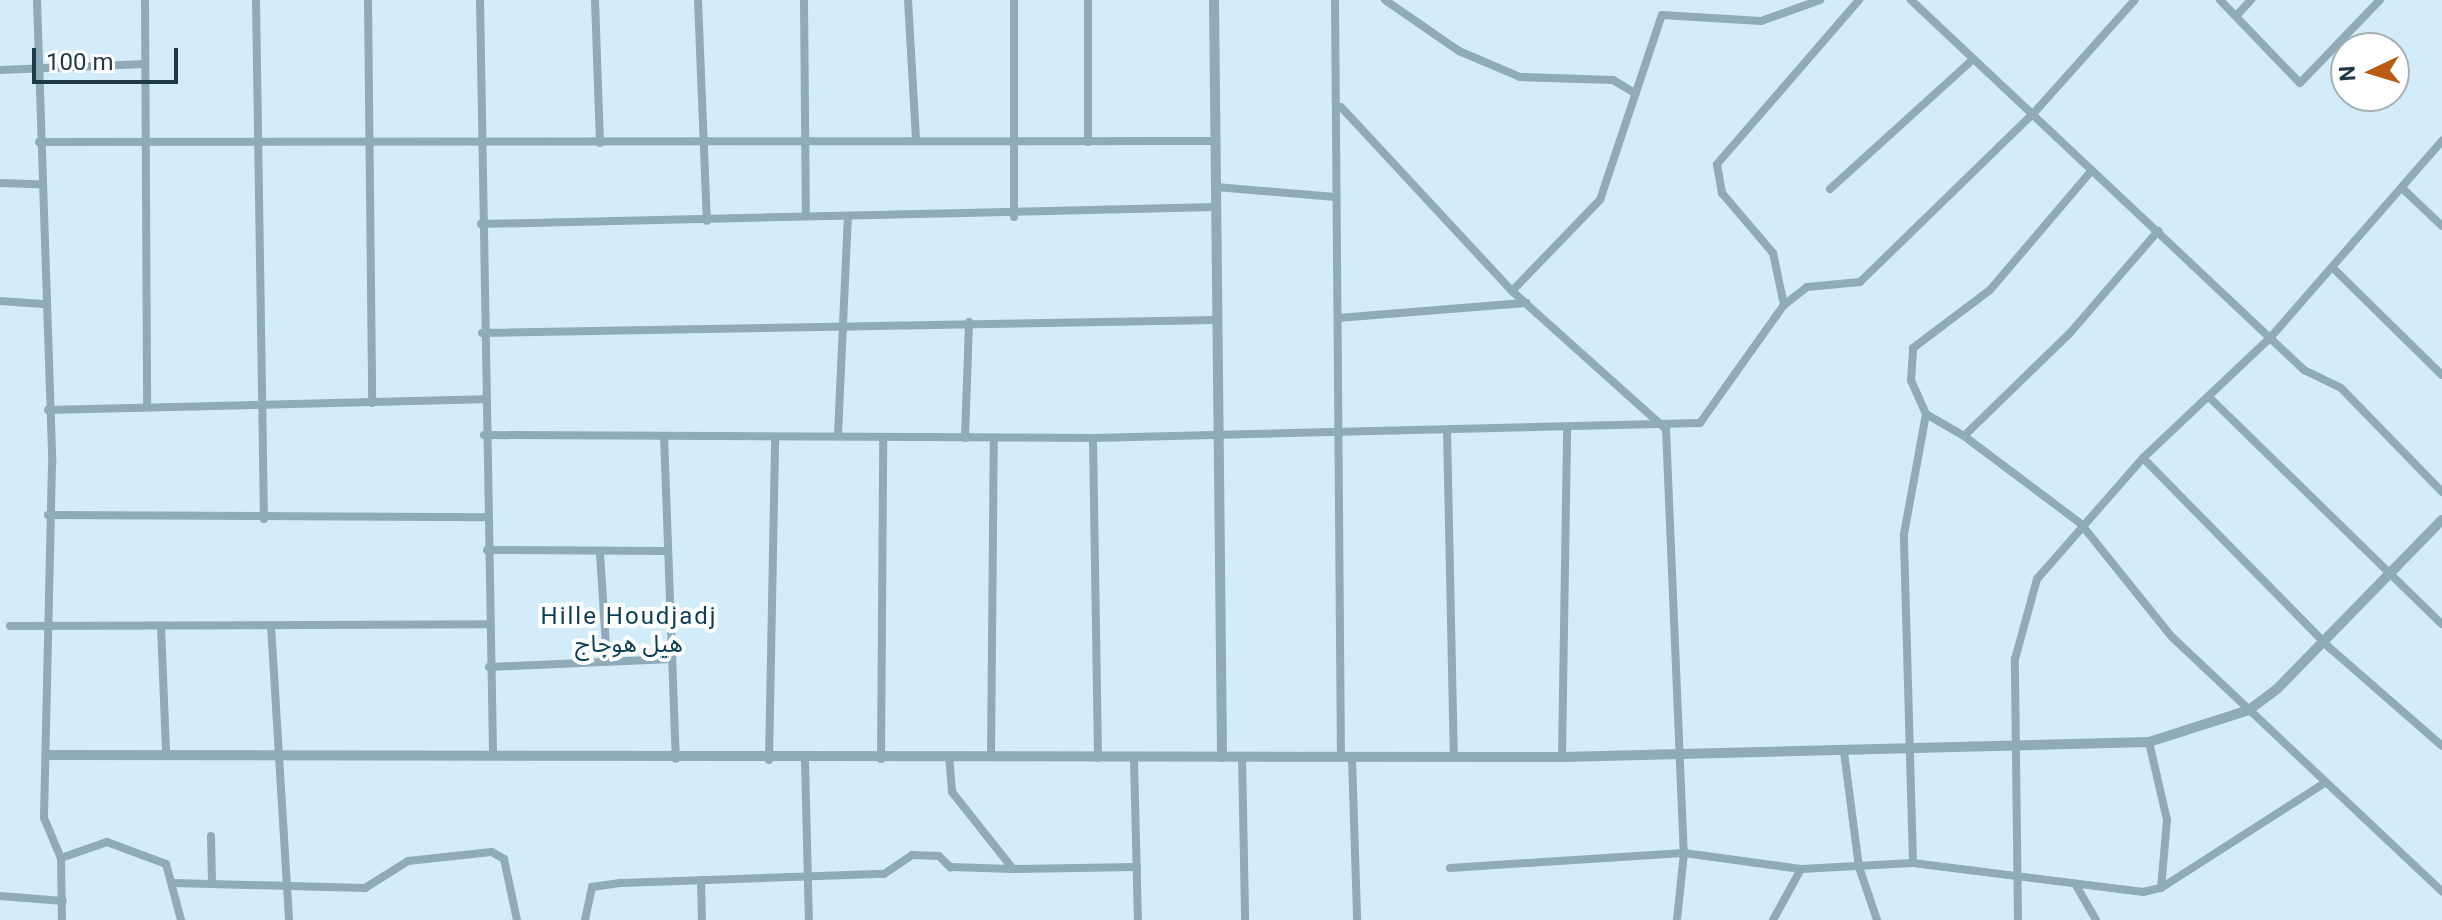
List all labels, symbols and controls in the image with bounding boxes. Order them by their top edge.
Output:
scale bar [36,32,182,82]
north arrow [2330,32,2410,112]
text: 100 m [46,48,113,76]
text: N [2335,65,2361,82]
district label: Hille Houdjadj هيل هوجاج [541,603,717,659]

